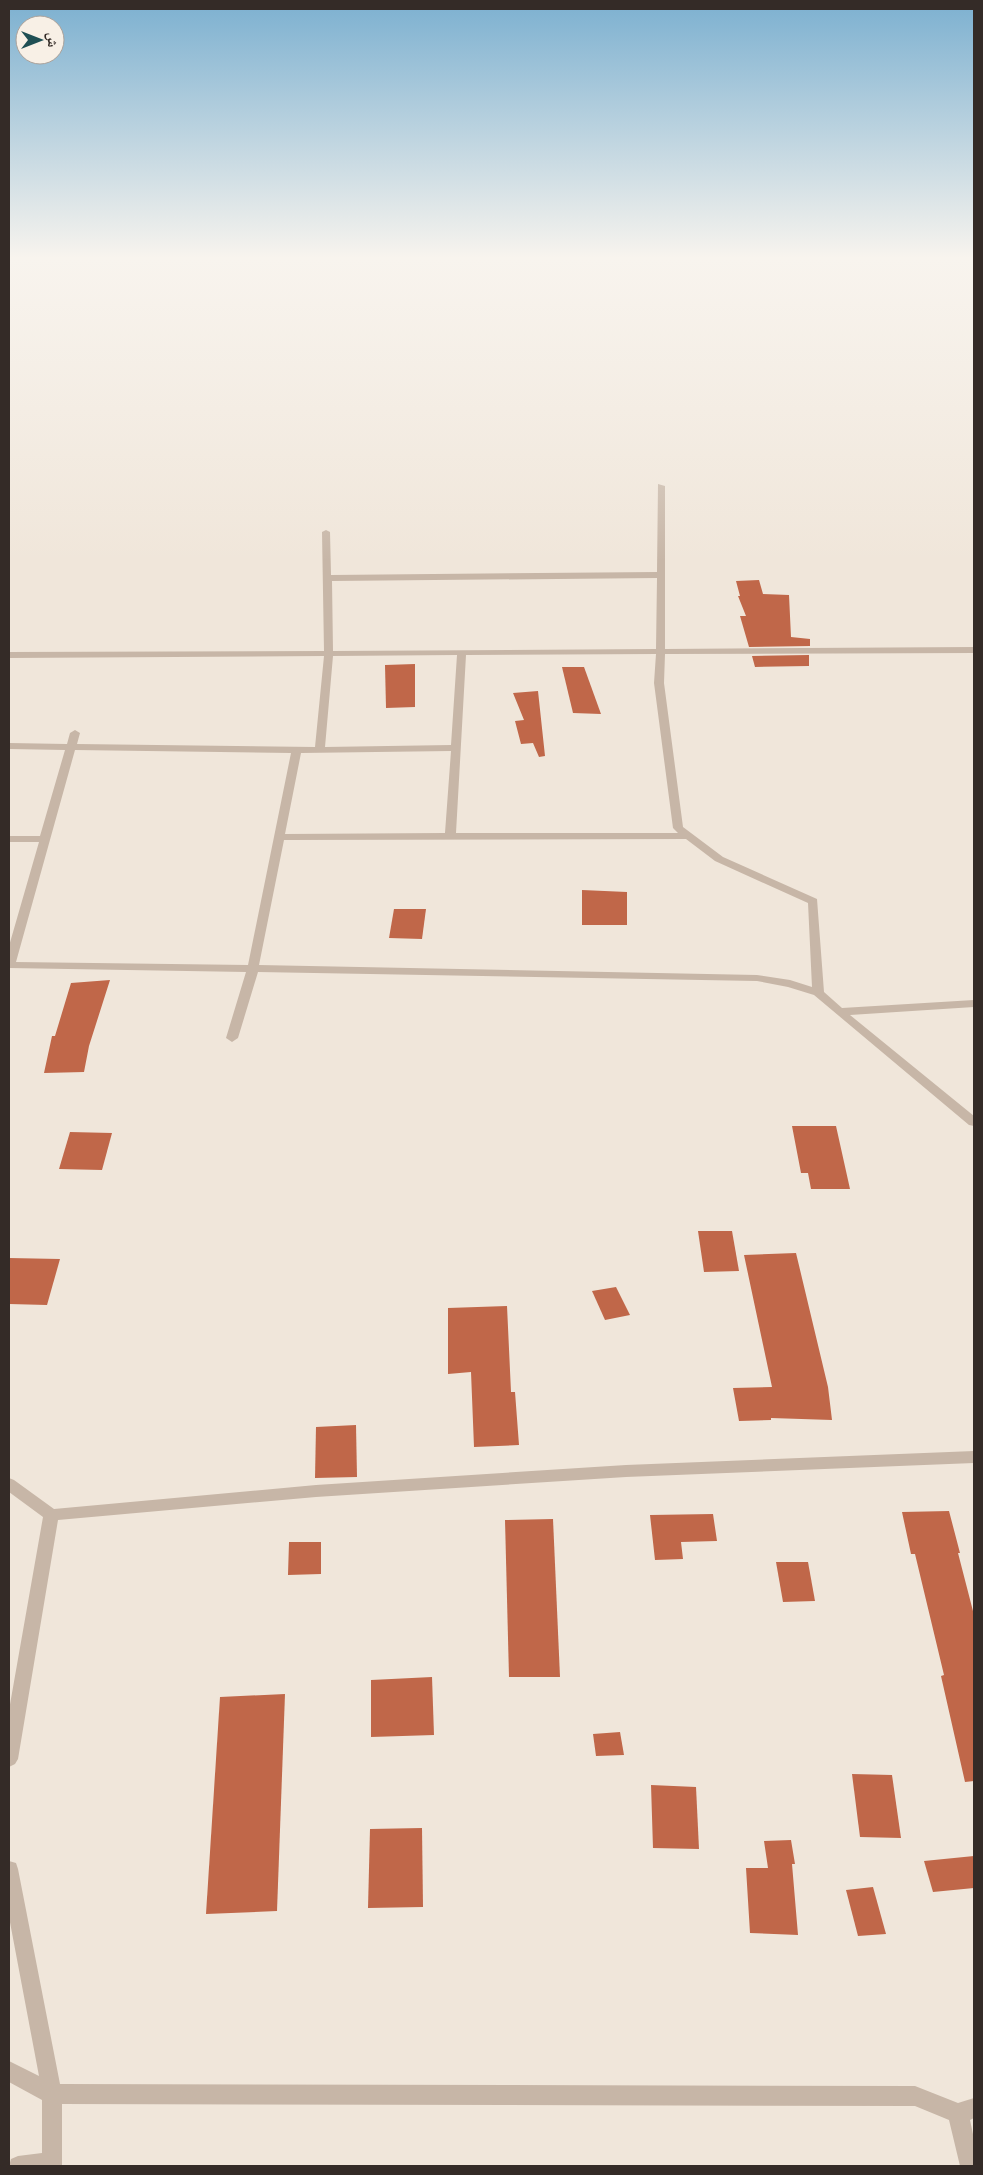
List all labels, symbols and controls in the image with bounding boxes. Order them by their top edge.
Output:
north arrow [15,15,65,65]
text: ش [44,33,62,48]

